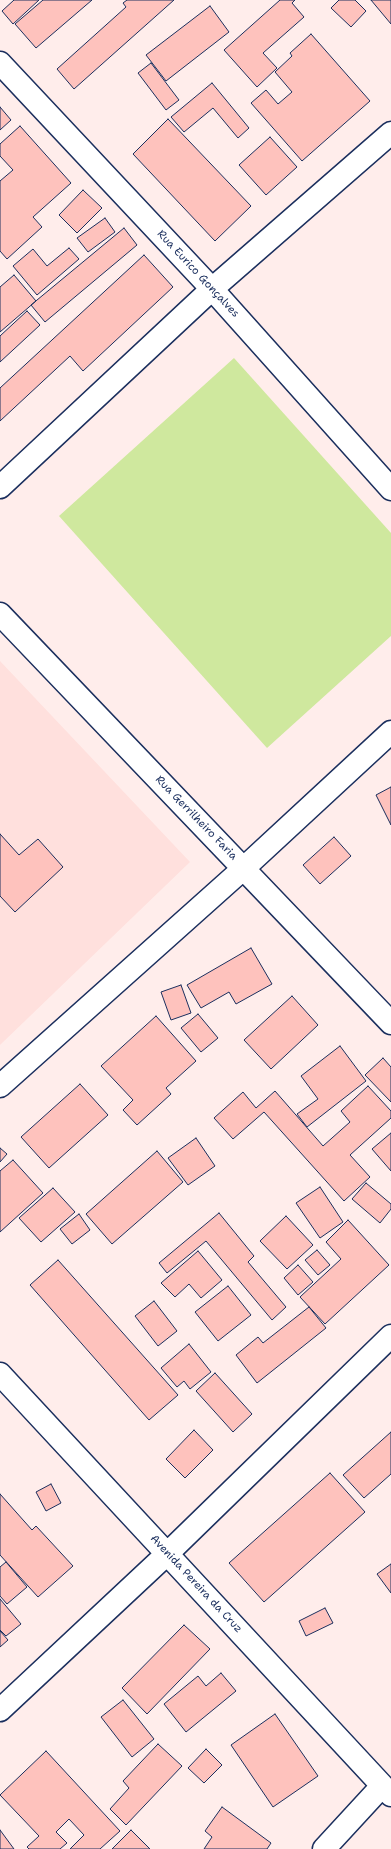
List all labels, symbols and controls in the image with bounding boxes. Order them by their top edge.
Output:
street label: Rua Eurico Gonçalves [154,228,242,320]
street label: Rua Gerrilheiro Faria [152,773,240,863]
street label: Avenida Pereira da Cruz [147,1532,245,1636]

